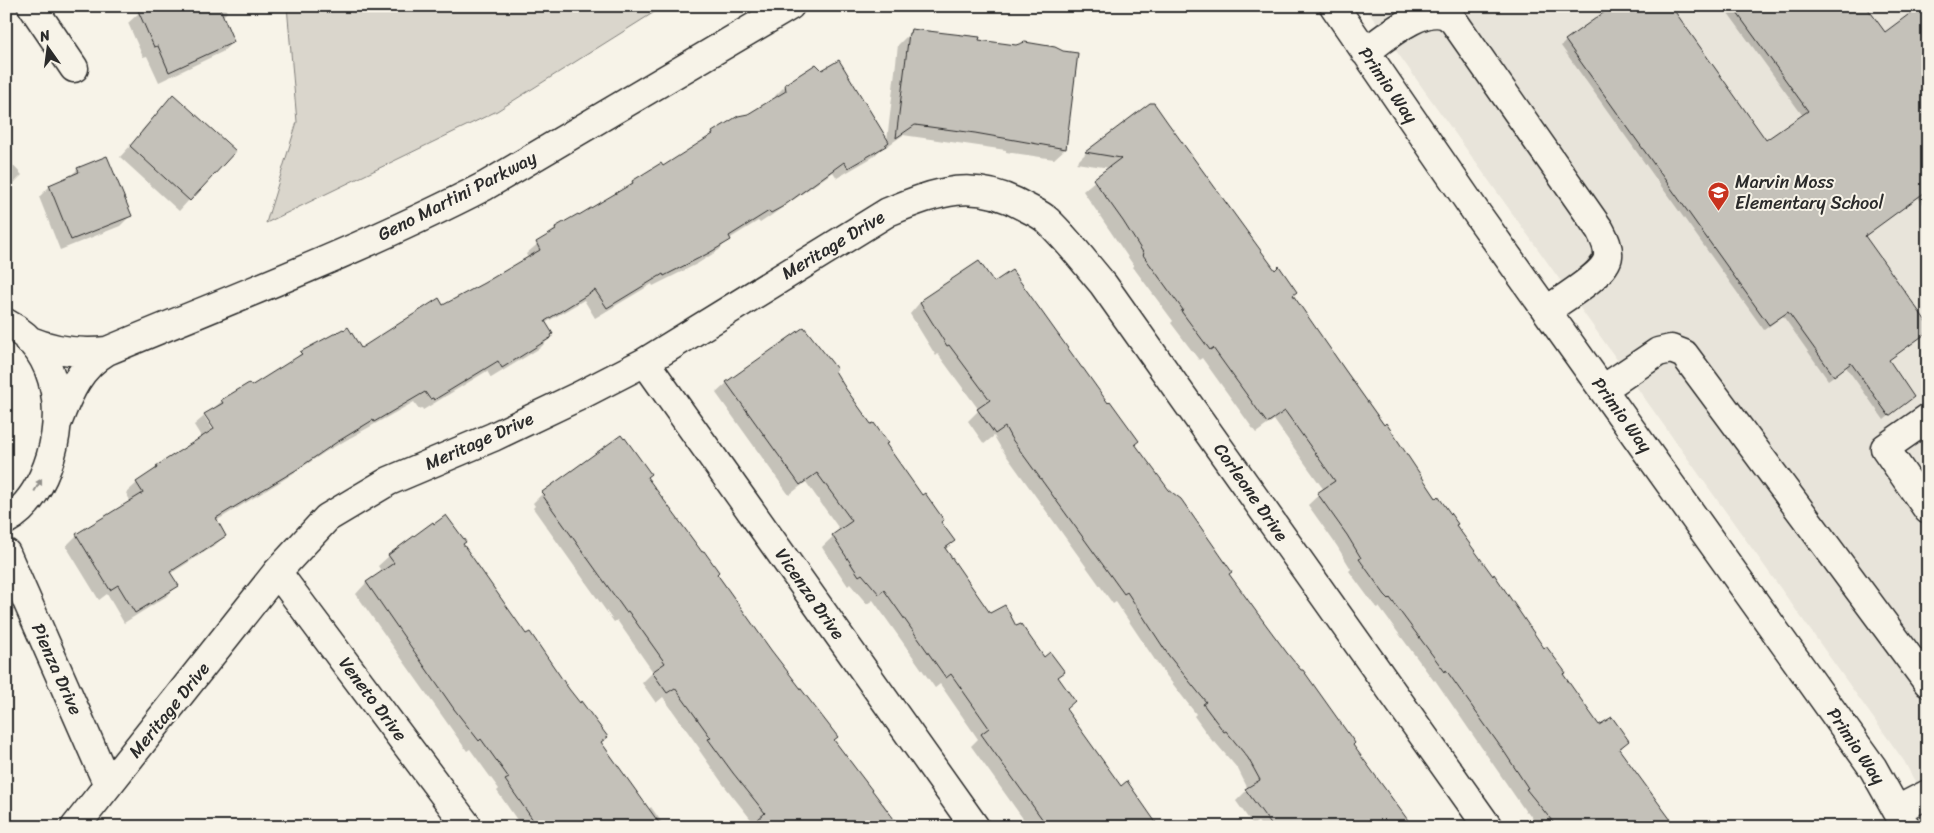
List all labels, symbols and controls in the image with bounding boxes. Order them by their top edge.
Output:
north arrow [22,22,72,72]
text: N [36,22,53,49]
street label: Primio Way [1350,40,1427,131]
street label: Geno Martini Parkway [372,142,543,250]
place label: Marvin Moss Elementary School [1735,166,1884,219]
school or university icon: Marvin Moss Elementary School [1707,180,1731,211]
street label: Meritage Drive [775,201,891,289]
street label: Primio Way [1583,370,1661,461]
street label: Meritage Drive [419,403,539,479]
street label: Corleone Drive [1205,436,1297,549]
one-way arrow [34,478,43,491]
street label: Vicenza Drive [766,541,854,647]
street label: Pienza Drive [22,618,92,720]
street label: Veneto Drive [330,650,416,748]
street label: Meritage Drive [120,654,218,765]
street label: Primio Way [1818,701,1894,792]

